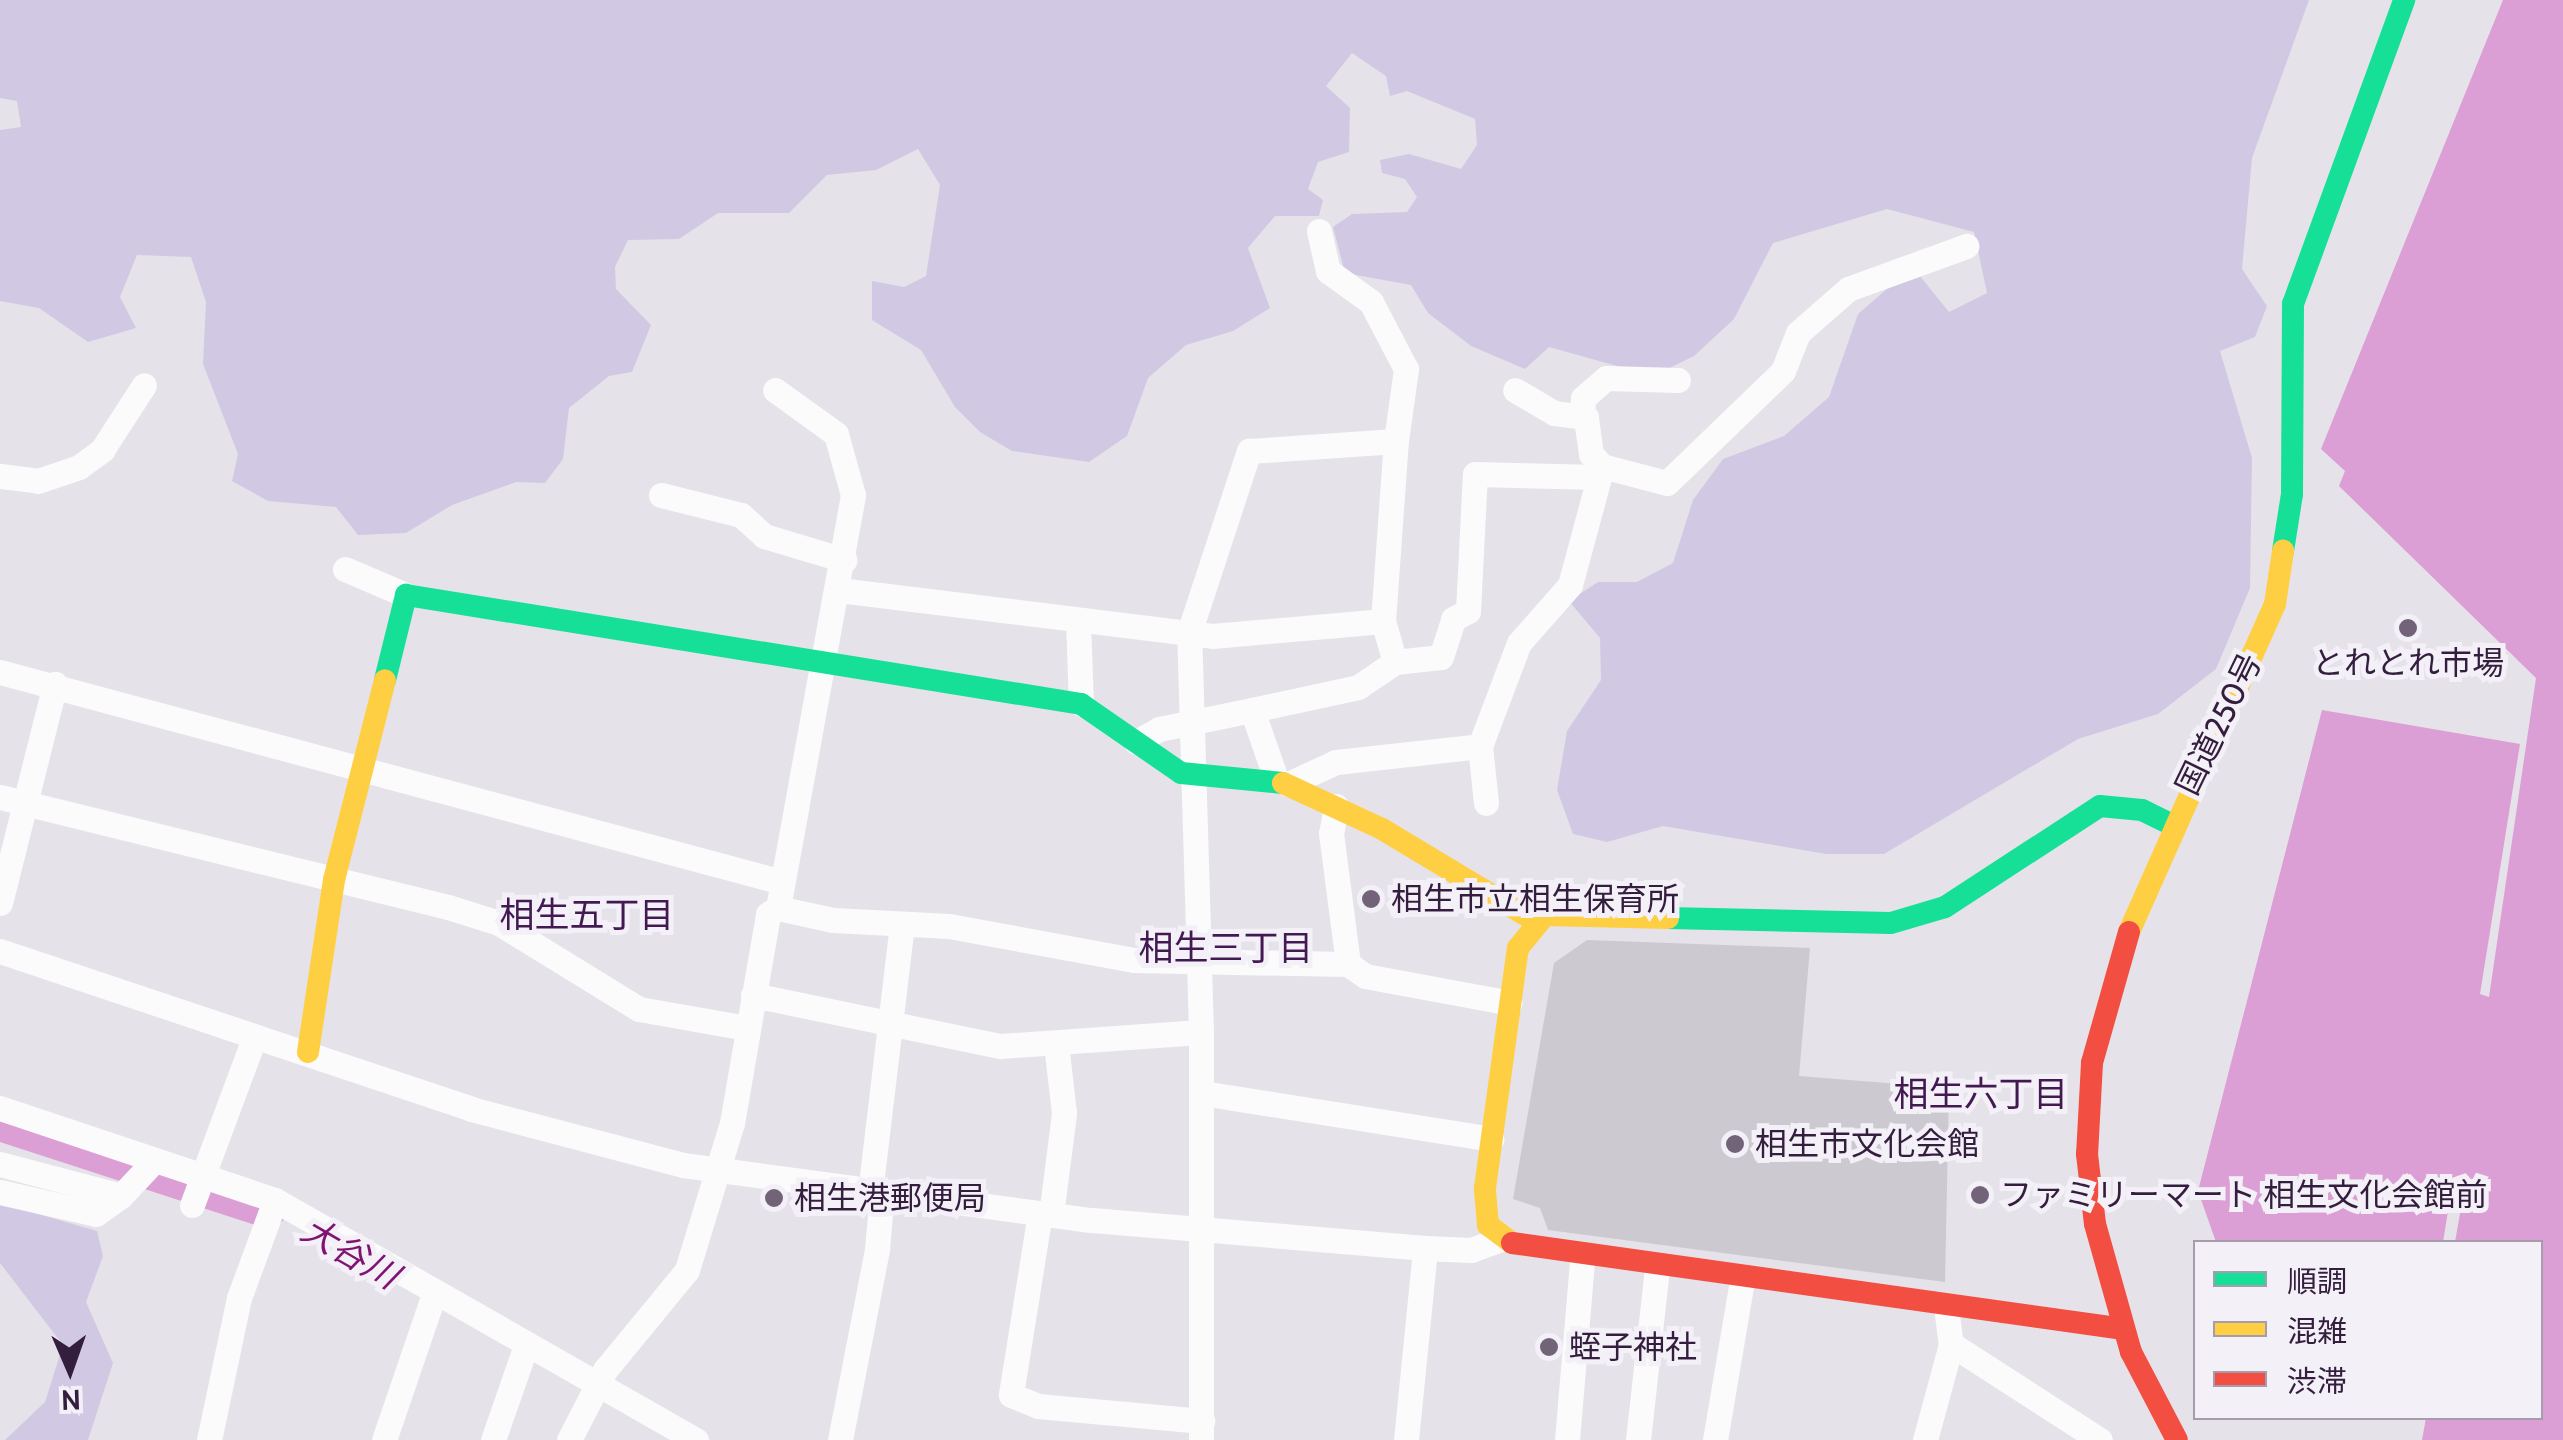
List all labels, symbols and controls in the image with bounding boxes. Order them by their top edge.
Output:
marker: とれとれ市場 [2397,617,2419,639]
place label: とれとれ市場 [2312,644,2504,682]
street label: 国道250号 [2168,647,2270,801]
place label: 相生市立相生保育所 [1391,880,1679,918]
marker: 相生市立相生保育所 [1360,888,1382,910]
district label: 相生五丁目 [500,894,674,936]
district label: 相生三丁目 [1139,927,1313,969]
district label: 相生六丁目 [1894,1073,2068,1115]
place label: 相生市文化会館 [1755,1125,1979,1163]
marker: 相生市文化会館 [1724,1133,1746,1155]
place label: ファミリーマート 相生文化会館前 [2000,1176,2487,1214]
place label: 相生港郵便局 [794,1179,986,1217]
marker: ファミリーマート 相生文化会館前 [1969,1184,1991,1206]
marker: 相生港郵便局 [763,1187,785,1209]
water label: 大谷川 [294,1209,406,1297]
legend [2193,1240,2543,1420]
text: 順調 [2287,1263,2347,1300]
text: 混雑 [2287,1313,2347,1350]
north arrow [20,1320,120,1420]
place label: 蛭子神社 [1569,1328,1697,1366]
marker: 蛭子神社 [1538,1336,1560,1358]
text: 渋滞 [2287,1363,2347,1400]
text: N [61,1383,82,1417]

